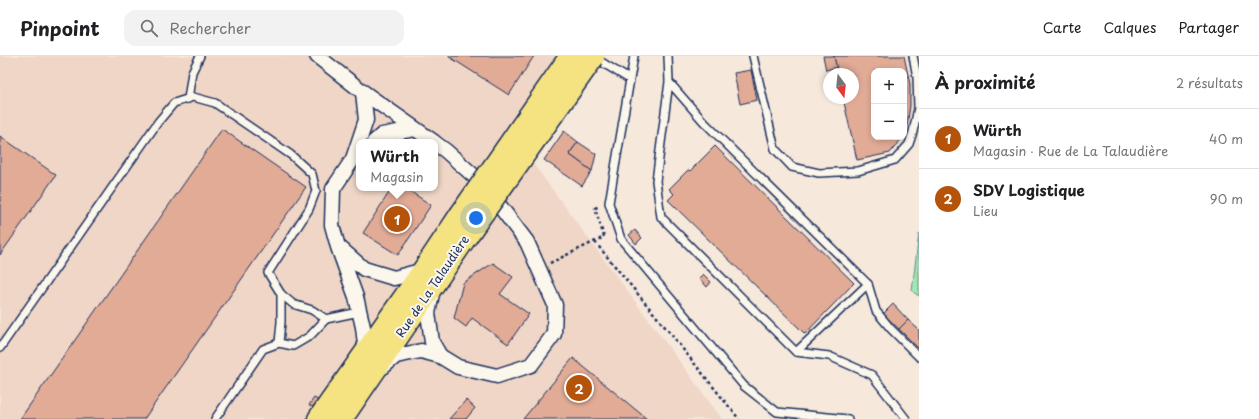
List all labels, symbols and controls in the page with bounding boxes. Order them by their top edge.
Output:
search box [124,10,404,46]
text: Pinpoint [20,14,100,42]
text: Rechercher [170,16,251,39]
icon: search [138,17,160,39]
text: Carte [1043,17,1082,38]
text: Calques [1104,17,1156,38]
text: Partager [1178,17,1239,38]
north arrow [823,68,859,104]
map controls [871,68,907,140]
button: + [871,68,907,104]
text: À proximité [935,69,1035,95]
text: 2 résultats [1176,73,1243,92]
button: − [871,104,907,140]
text: Würth [973,118,1022,141]
text: 1 [945,129,951,148]
text: 40 m [1209,129,1243,148]
popup [356,139,438,191]
text: Magasin · Rue de La Talaudière [973,141,1168,160]
text: Würth [370,144,419,167]
text: Magasin [370,167,424,186]
text: SDV Logistique [973,178,1085,201]
text: 2 [943,189,953,208]
text: 90 m [1210,189,1243,208]
text: Lieu [973,201,998,220]
pin: 1 [384,204,410,234]
your location [466,208,486,228]
street label: Rue de La Talaudière [391,231,473,341]
pin: 2 [566,373,592,403]

